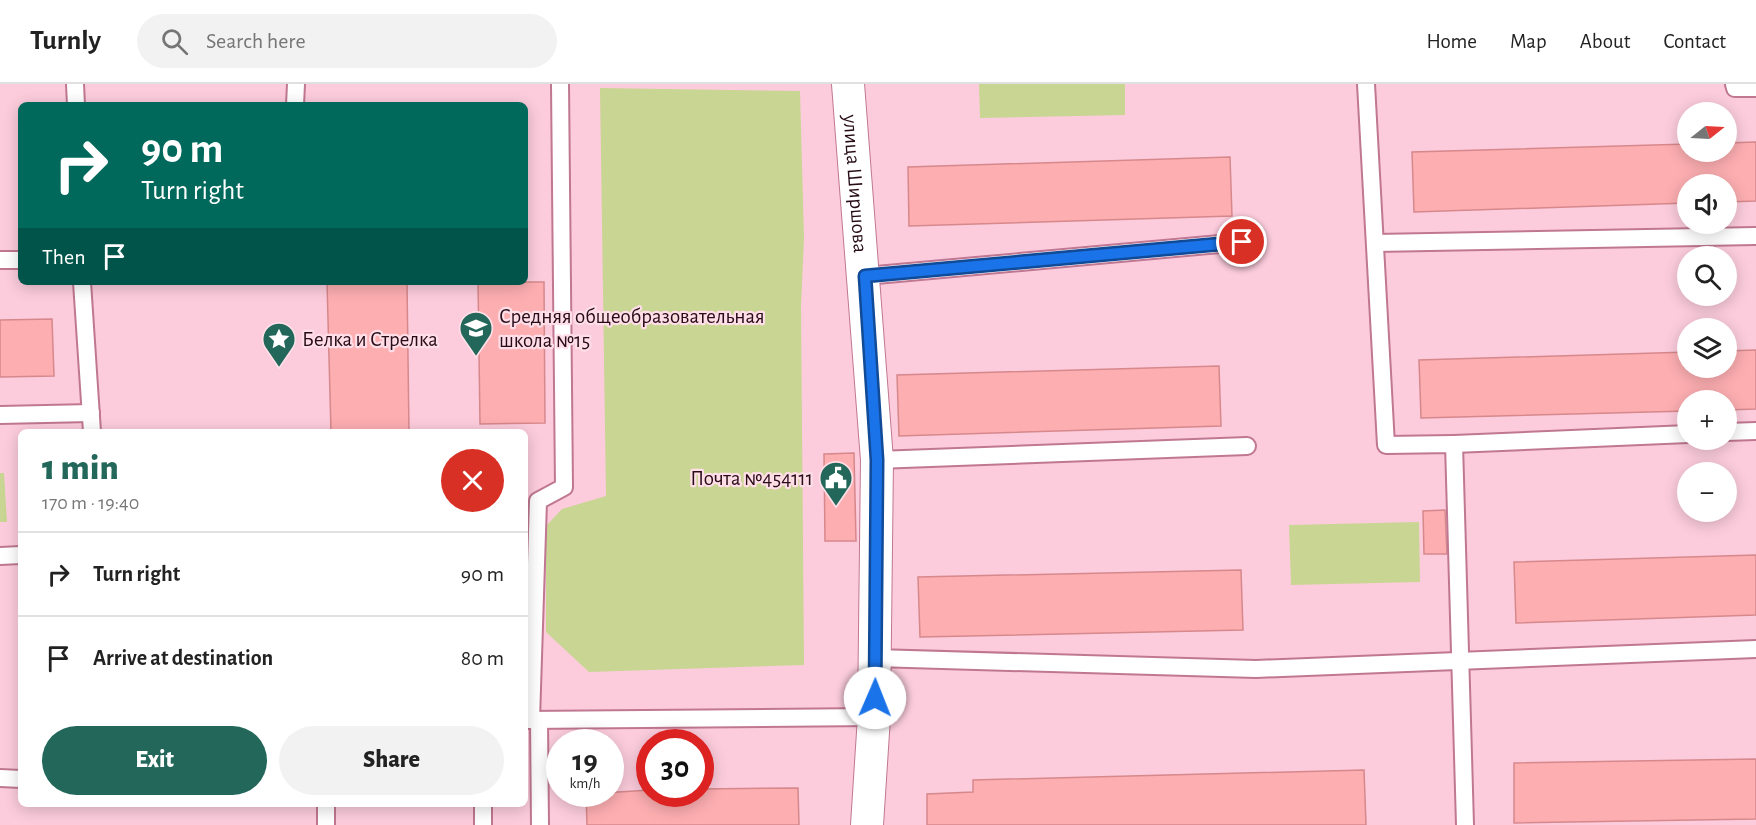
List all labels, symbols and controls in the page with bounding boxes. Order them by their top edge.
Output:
search box [137,14,557,68]
icon: search [158,25,191,58]
text: Turnly [30,27,101,55]
text: Search here [206,30,306,52]
text: Home [1426,31,1477,52]
text: Map [1510,31,1547,52]
text: About [1580,31,1630,52]
text: Contact [1663,31,1726,52]
north arrow [1677,102,1737,162]
map controls [1677,102,1737,522]
street label: улица Ширшова [839,113,871,254]
icon: right [42,126,120,204]
text: 90 m [141,128,223,170]
button: sound [1677,174,1737,234]
text: Turn right [141,177,244,204]
pin [1216,216,1267,267]
icon: arrive [1225,225,1258,258]
icon: arrive [98,240,131,273]
text: Then [42,246,86,268]
button: search [1677,246,1737,306]
place label: Средняя общеобразовательная школа №15 [499,306,765,351]
school or university icon: Средняя общеобразовательная школа №15 [458,310,494,357]
button: layers [1677,318,1737,378]
place icon: Белка и Стрелка [261,321,297,368]
place label: Белка и Стрелка [302,329,438,350]
button: + [1677,390,1737,450]
button: close [441,449,504,512]
text: 1 min [42,450,119,486]
public building icon: Почта №454111 [818,460,854,507]
button: − [1677,462,1737,522]
place label: Почта №454111 [690,468,813,489]
text: 170 m · 19:40 [42,493,139,513]
icon: right [42,558,75,591]
text: Turn right [93,563,180,585]
text: 90 m [461,563,504,585]
icon: arrive [42,642,75,675]
text: Arrive at destination [93,647,273,669]
text: 80 m [461,647,504,669]
position arrow [843,666,907,730]
button: Exit [42,726,267,795]
button: Share [279,726,504,795]
speed limit sign: 30 [636,729,714,807]
text: 19 [572,746,598,776]
text: km/h [570,776,600,791]

